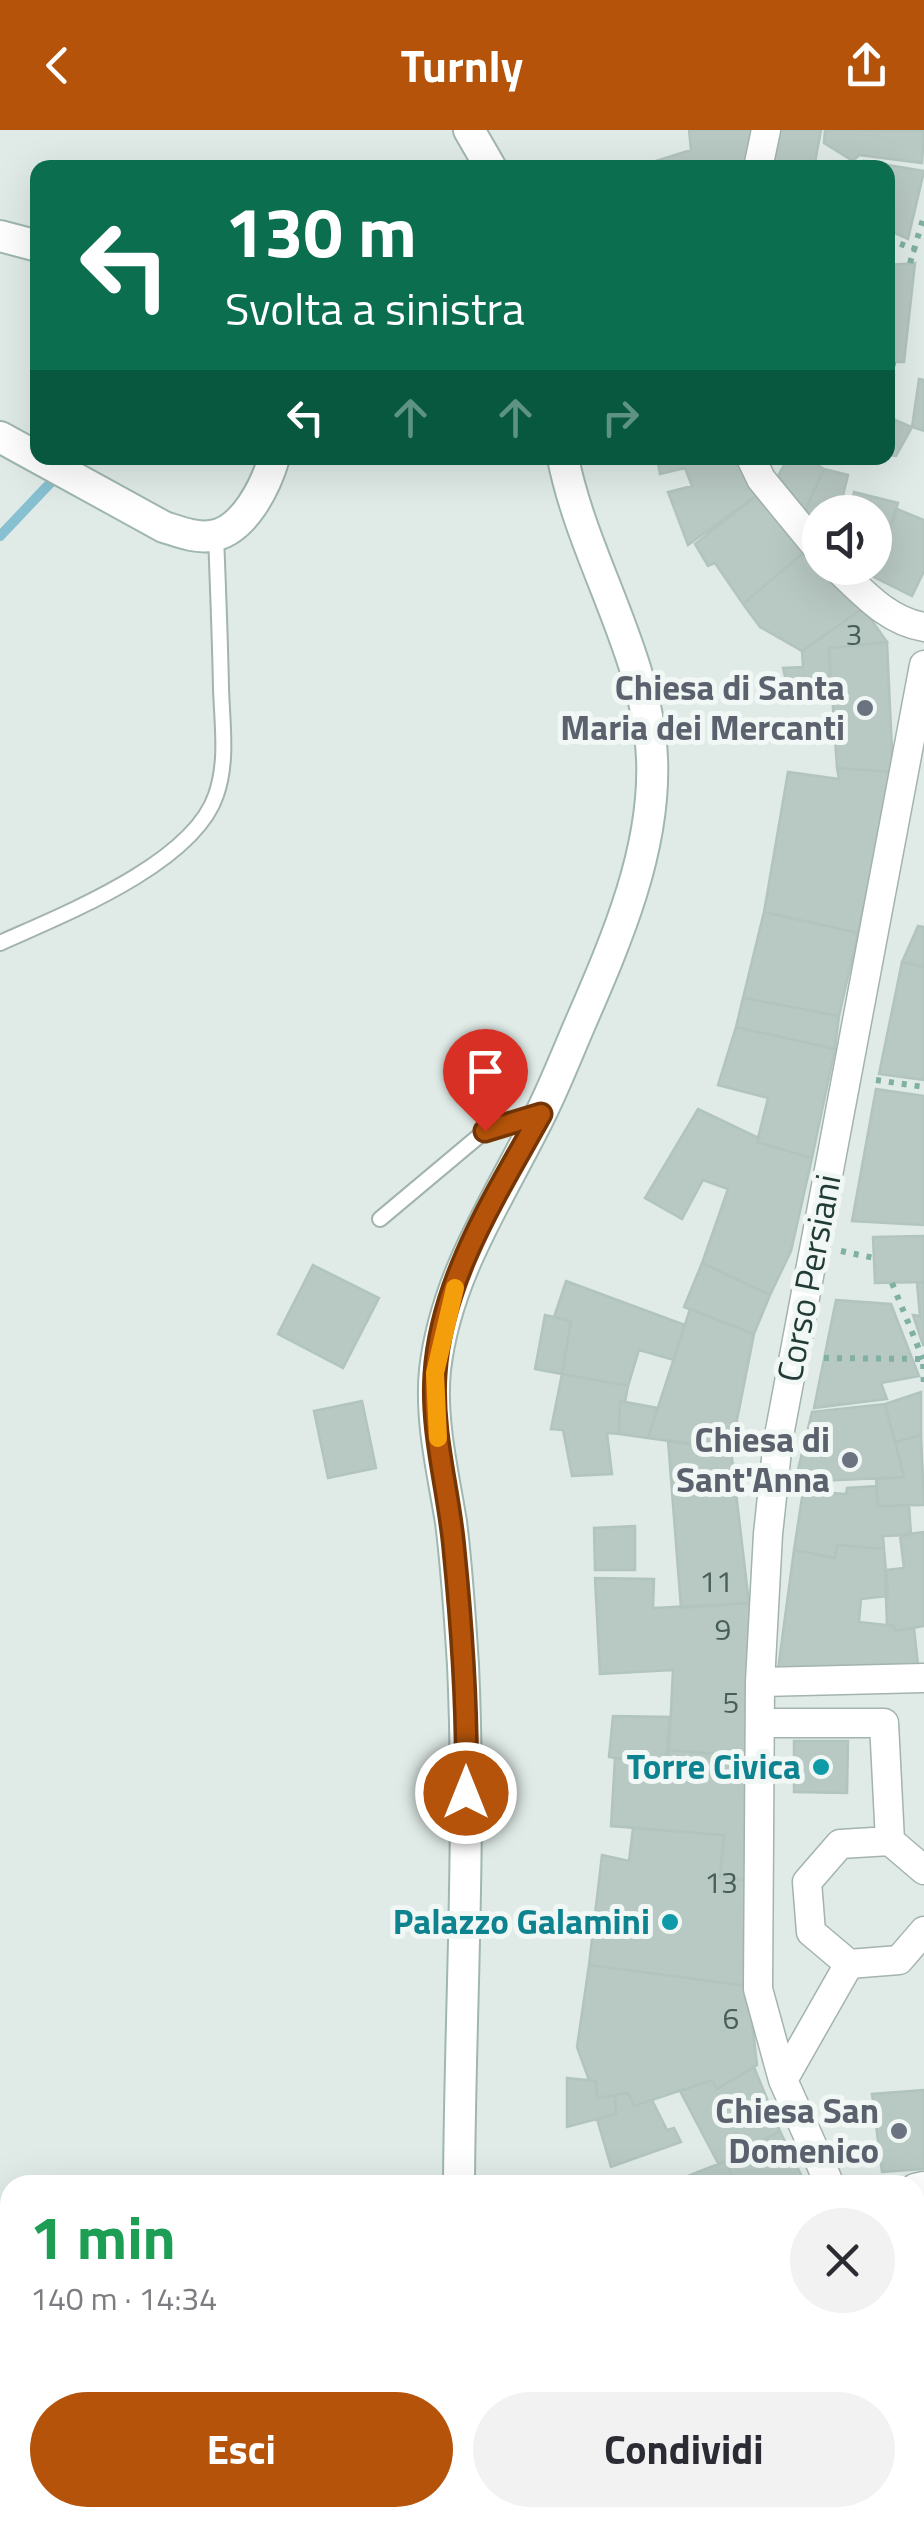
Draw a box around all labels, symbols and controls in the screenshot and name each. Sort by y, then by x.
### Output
text: Turnly [401,31,523,99]
icon: back [30,38,85,93]
icon: share [839,38,894,93]
text: 130 m [225,178,417,284]
icon: left [60,200,190,330]
text: Svolta a sinistra [225,274,525,342]
icon: left [278,390,333,445]
icon: ahead [383,390,438,445]
icon: ahead [488,390,543,445]
icon: right [593,390,648,445]
map controls [802,495,892,585]
button: sound [802,495,892,585]
house number: 3 [846,611,862,657]
place label: Chiesa di Santa Maria dei Mercanti [560,660,845,754]
marker: Chiesa di Santa Maria dei Mercanti [854,697,876,719]
pin [443,1029,528,1132]
icon: arrive [458,1044,513,1099]
street label: Corso Persiani [761,1170,855,1386]
place label: Chiesa di Sant'Anna [676,1412,830,1506]
marker: Chiesa di Sant'Anna [839,1449,861,1471]
house number: 11 [699,1558,733,1604]
house number: 9 [715,1606,731,1652]
house number: 5 [723,1679,739,1725]
place label: Torre Civica [627,1739,801,1793]
position arrow [414,1741,518,1845]
marker: Torre Civica [810,1756,832,1778]
house number: 13 [704,1859,738,1905]
place label: Palazzo Galamini [393,1894,650,1948]
marker: Palazzo Galamini [659,1911,681,1933]
house number: 6 [723,1995,739,2041]
place label: Chiesa San Domenico [715,2083,879,2177]
marker: Chiesa San Domenico [888,2120,910,2142]
text: 1 min [30,2191,176,2282]
button: close [790,2208,895,2313]
text: 140 m · 14:34 [30,2274,217,2322]
button: Esci [30,2392,453,2507]
button: Condividi [473,2392,895,2507]

